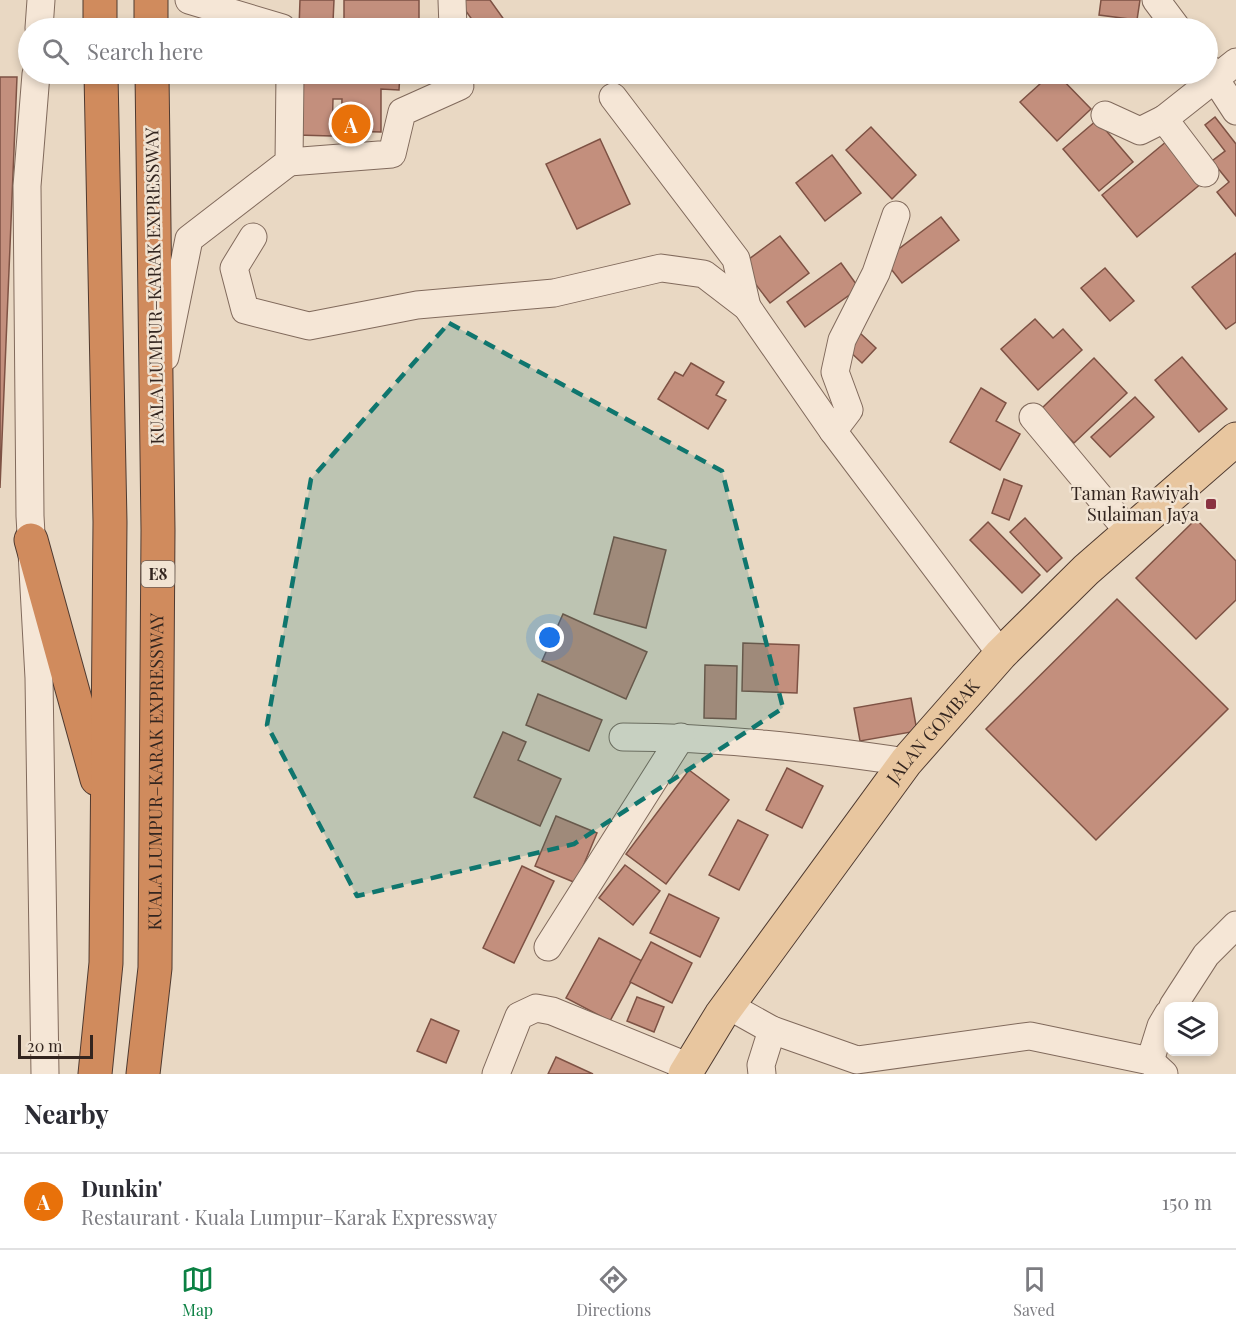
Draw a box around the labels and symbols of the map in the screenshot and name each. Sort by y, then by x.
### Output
pin: A [332,102,370,146]
street label: KUALA LUMPUR–KARAK EXPRESSWAY [139,127,169,445]
place label: Taman Rawiyah Sulaiman Jaya [1071,481,1199,526]
marker: Taman Rawiyah Sulaiman Jaya [1204,497,1218,511]
road number: E8 [142,561,174,587]
street label: KUALA LUMPUR–KARAK EXPRESSWAY [142,613,168,930]
your location [535,623,564,652]
street label: JALAN GOMBAK [880,674,984,789]
scale bar [18,1032,93,1060]

